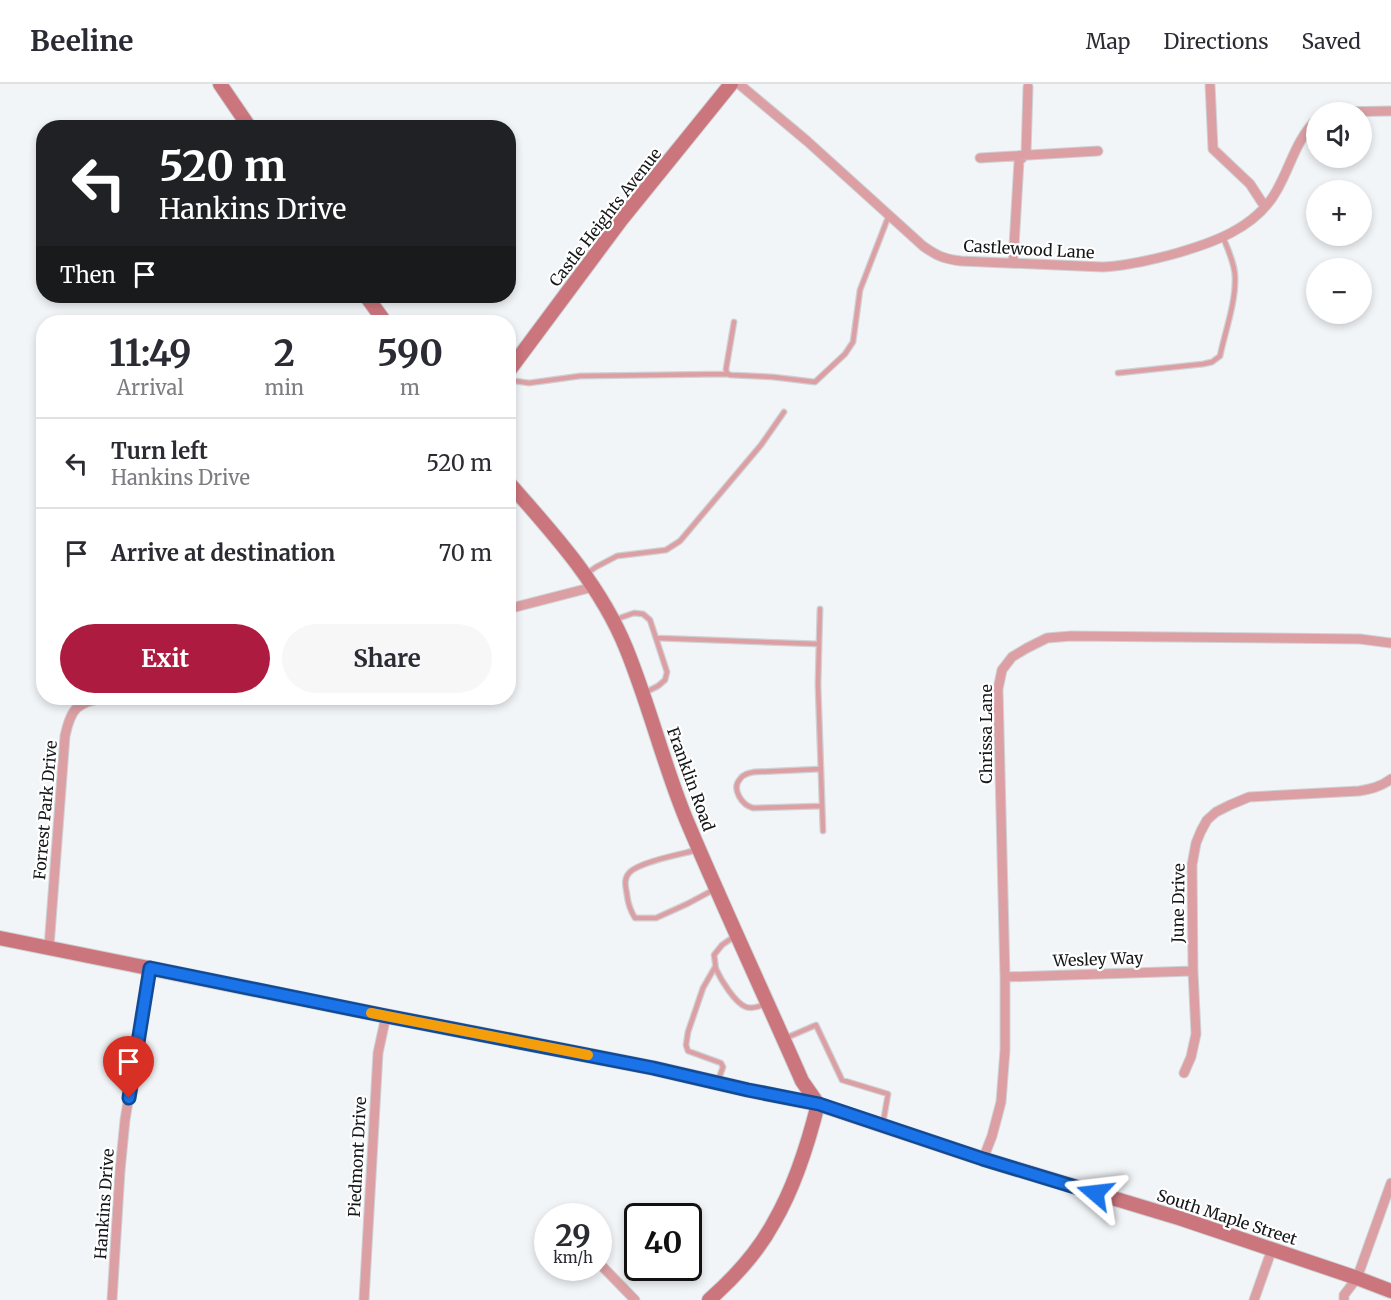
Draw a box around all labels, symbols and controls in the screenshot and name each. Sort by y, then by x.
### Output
text: Beeline [30,23,133,59]
text: Map [1086,28,1130,55]
text: Directions [1163,28,1268,55]
text: Saved [1301,28,1361,55]
map controls [1306,102,1372,324]
button: sound [1306,102,1372,168]
text: 520 m [159,140,286,192]
icon: left [60,144,138,222]
street label: Castle Heights Avenue [545,144,665,290]
button: + [1306,180,1372,246]
text: Hankins Drive [159,192,346,226]
street label: Castlewood Lane [963,236,1095,262]
icon: arrive [128,258,161,291]
button: − [1306,258,1372,324]
text: Then [60,261,116,289]
text: 11:49 [109,331,192,376]
text: 2 [274,331,295,376]
text: 590 [377,331,443,376]
text: Arrival [117,375,184,400]
text: min [265,375,304,400]
text: m [400,375,420,400]
text: Turn left [111,437,208,465]
icon: left [60,447,93,480]
text: 520 m [426,449,492,477]
text: Hankins Drive [111,465,250,490]
icon: arrive [60,537,93,570]
text: Arrive at destination [111,539,335,567]
text: 70 m [439,539,492,567]
button: Exit [60,624,270,693]
button: Share [282,624,492,693]
street label: Chrissa Lane [976,684,996,784]
street label: Franklin Road [663,724,719,834]
street label: Forrest Park Drive [29,740,61,880]
street label: June Drive [1167,863,1189,944]
street label: Wesley Way [1051,947,1144,971]
pin [103,1036,154,1098]
icon: arrive [112,1045,145,1078]
street label: Piedmont Drive [344,1096,370,1218]
street label: Hankins Drive [90,1148,118,1260]
position arrow [1063,1161,1127,1225]
street label: South Maple Street [1154,1185,1300,1249]
speed limit sign: 40 [624,1203,702,1281]
text: 29 [555,1216,591,1254]
text: km/h [553,1248,593,1267]

